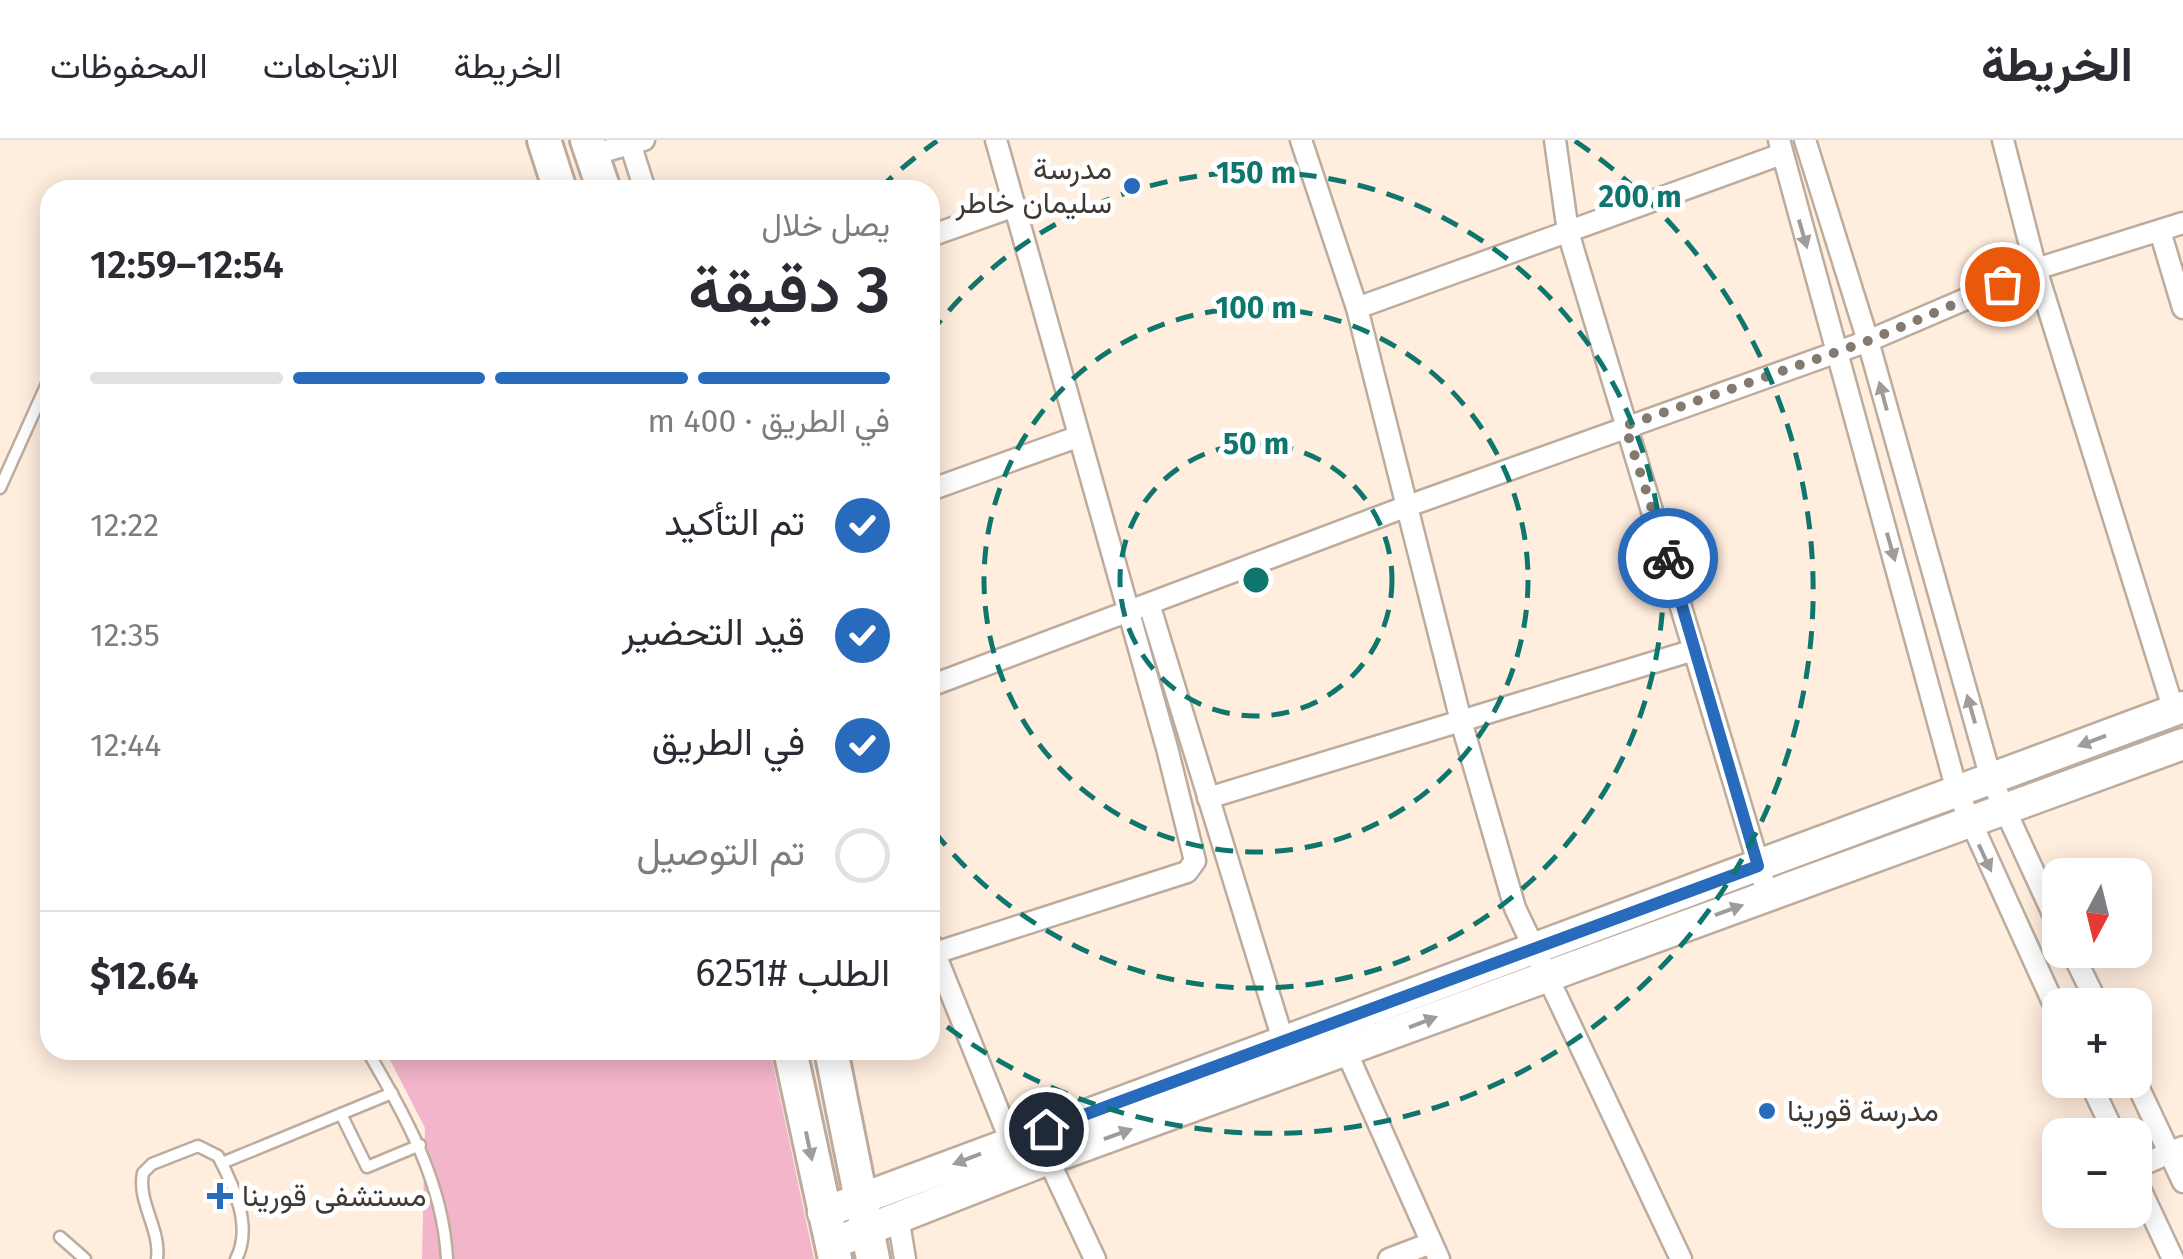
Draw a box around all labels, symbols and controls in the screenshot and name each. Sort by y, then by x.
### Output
text: الخريطة [1981,36,2133,94]
text: المحفوظات [50,45,208,87]
text: الاتجاهات [263,45,399,87]
text: الخريطة [454,45,562,87]
place label: مدرسة سليمان خاطر [955,151,1112,221]
text: 150 m [1216,155,1296,191]
marker: مدرسة سليمان خاطر [1121,175,1143,197]
text: 200 m [1598,179,1682,215]
text: يصل خلال [761,206,890,244]
one-way arrow [1795,219,1811,250]
text: 12:54–12:59 [90,242,284,288]
pin [1960,242,2045,327]
text: 3 دقيقة [688,251,890,329]
icon: bag [1975,257,2030,312]
text: 100 m [1215,290,1297,326]
one-way arrow [1874,381,1890,412]
text: في الطريق · 400 m [648,402,890,440]
text: 50 m [1223,426,1289,462]
icon: check [835,498,890,553]
text: تم التأكيد [664,499,805,545]
text: 12:22 [90,506,159,544]
courier [1618,508,1718,608]
icon: bike [1641,531,1696,586]
one-way arrow [1884,532,1899,563]
centre of rings [1238,562,1274,598]
icon: check [835,608,890,663]
text: قيد التحضير [622,609,805,655]
text: 12:35 [90,616,160,654]
one-way arrow [1963,693,1978,724]
icon: check [835,718,890,773]
text: في الطريق [652,719,805,765]
text: 12:44 [90,726,161,764]
one-way arrow [2076,734,2106,750]
text: تم التوصيل [637,829,805,875]
one-way arrow [1976,844,1993,873]
north arrow [2042,858,2152,968]
map controls [2042,858,2152,1228]
one-way arrow [1714,902,1744,917]
text: الطلب #6251 [695,950,890,996]
text: $12.64 [90,953,198,999]
button: + [2042,988,2152,1098]
one-way arrow [1409,1014,1439,1029]
pin [1004,1087,1089,1172]
place label: مدرسة قورينا [1787,1093,1939,1129]
marker: مدرسة قورينا [1756,1100,1778,1122]
icon: home [1019,1102,1074,1157]
button: − [2042,1118,2152,1228]
one-way arrow [1104,1126,1134,1141]
one-way arrow [802,1130,818,1161]
one-way arrow [951,1151,981,1167]
place label: مستشفى قورينا [242,1178,426,1214]
marker: مستشفى قورينا [207,1183,233,1209]

